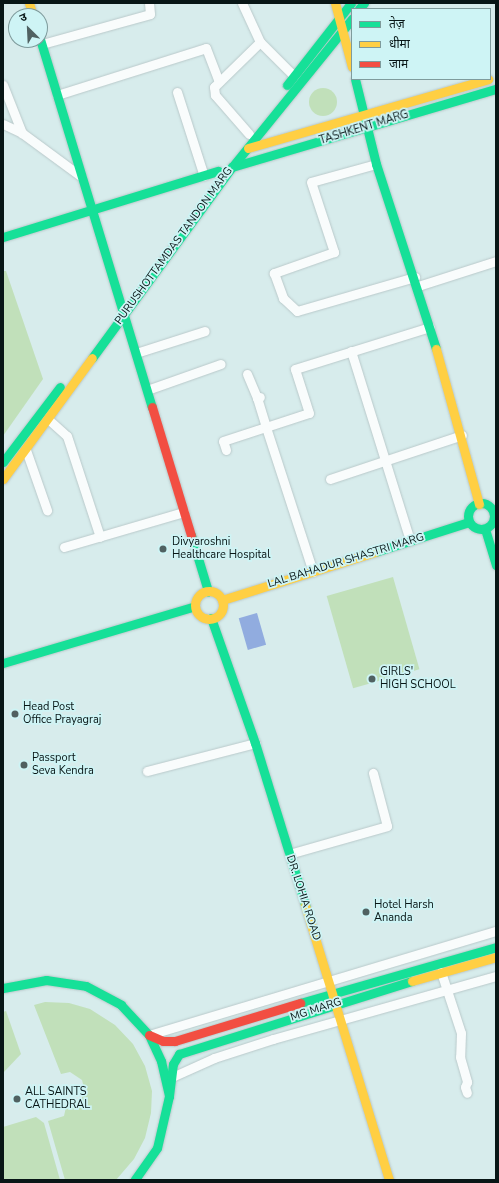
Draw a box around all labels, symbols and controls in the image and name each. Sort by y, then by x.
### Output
north arrow [8,8,48,48]
legend [351,8,491,80]
text: उ [17,9,29,26]
text: तेज़ [389,16,405,32]
text: धीमा [389,36,410,52]
text: जाम [389,56,408,72]
street label: TASHKENT MARG [318,108,410,148]
street label: PURUSHOTTAMDAS TANDON MARG [112,165,236,327]
street label: LAL BAHADUR SHASTRI MARG [266,531,426,591]
place label: Divyaroshni Healthcare Hospital [172,536,270,562]
marker: Divyaroshni Healthcare Hospital [157,543,169,555]
place label: GIRLS' HIGH SCHOOL [380,666,456,692]
marker: GIRLS' HIGH SCHOOL [367,674,377,684]
place label: Head Post Office Prayagraj [23,701,101,727]
marker: Head Post Office Prayagraj [10,709,20,719]
place label: Passport Seva Kendra [32,752,94,778]
marker: Passport Seva Kendra [19,760,29,770]
street label: DR. LOHIA ROAD [283,854,323,942]
place label: Hotel Harsh Ananda [374,899,434,925]
marker: Hotel Harsh Ananda [361,907,371,917]
street label: MG MARG [289,996,343,1024]
place label: ALL SAINTS CATHEDRAL [25,1086,90,1112]
marker: ALL SAINTS CATHEDRAL [12,1094,22,1104]

